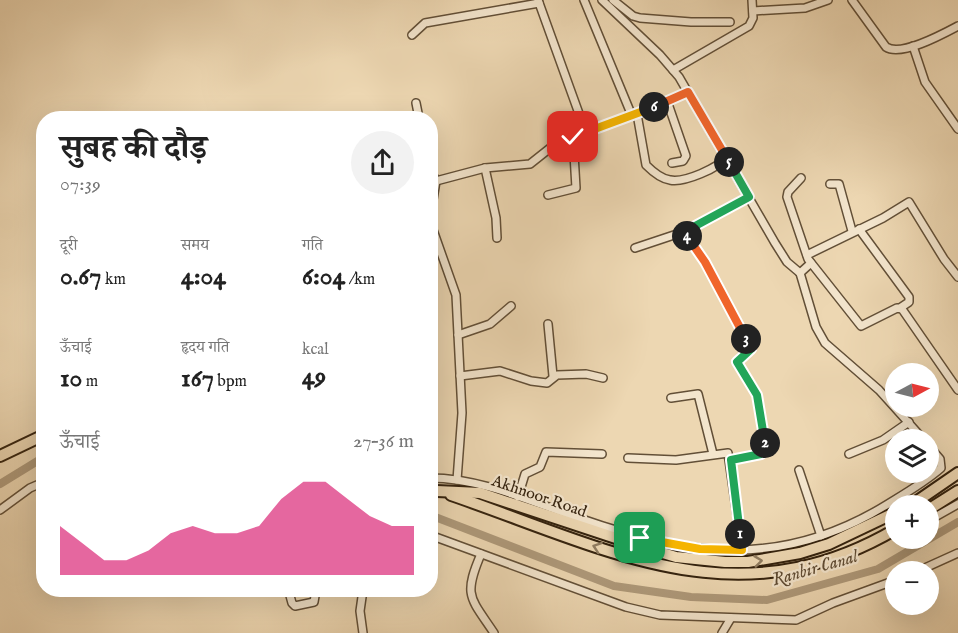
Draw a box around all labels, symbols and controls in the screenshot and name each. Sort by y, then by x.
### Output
pin: 6 [639,92,669,122]
text: 6 [651,97,657,117]
pin [547,111,598,162]
icon: check [556,120,589,153]
text: सुबह की दौड़ [60,128,207,170]
button: share [351,131,414,194]
pin: 5 [714,147,744,177]
text: 5 [726,152,732,172]
text: 07:39 [60,172,101,197]
pin: 4 [672,221,702,251]
text: 4 [683,226,691,246]
text: दूरी [60,236,77,256]
text: समय [181,236,209,256]
text: गति [302,236,323,256]
text: 0.67 [60,260,101,293]
text: 4:04 [181,260,226,293]
text: 6:04 [302,260,345,293]
text: km [101,270,126,290]
text: /km [345,270,375,290]
pin: 3 [731,324,761,354]
text: 3 [743,329,749,349]
text: ऊँचाई [60,338,92,358]
text: हृदय गति [181,338,229,358]
text: kcal [302,340,329,360]
text: 49 [302,360,326,393]
text: 10 [60,362,82,395]
text: 167 [181,362,214,395]
north arrow [885,363,939,417]
map controls [885,363,939,615]
text: m [82,372,98,392]
text: bpm [214,372,247,392]
pin: 2 [750,428,780,458]
text: 27–36 m [353,429,414,454]
button: layers [885,429,939,483]
text: ऊँचाई [60,430,99,455]
text: 2 [761,433,769,453]
street label: Akhnoor Road [488,471,590,523]
button: + [885,495,939,549]
pin [614,512,665,563]
pin: 1 [725,519,755,549]
icon: arrive [623,521,656,554]
text: 1 [737,524,743,544]
one-way arrow [592,542,603,555]
water label: Ranbir Canal [770,545,862,592]
one-way arrow [754,555,763,568]
button: − [885,561,939,615]

